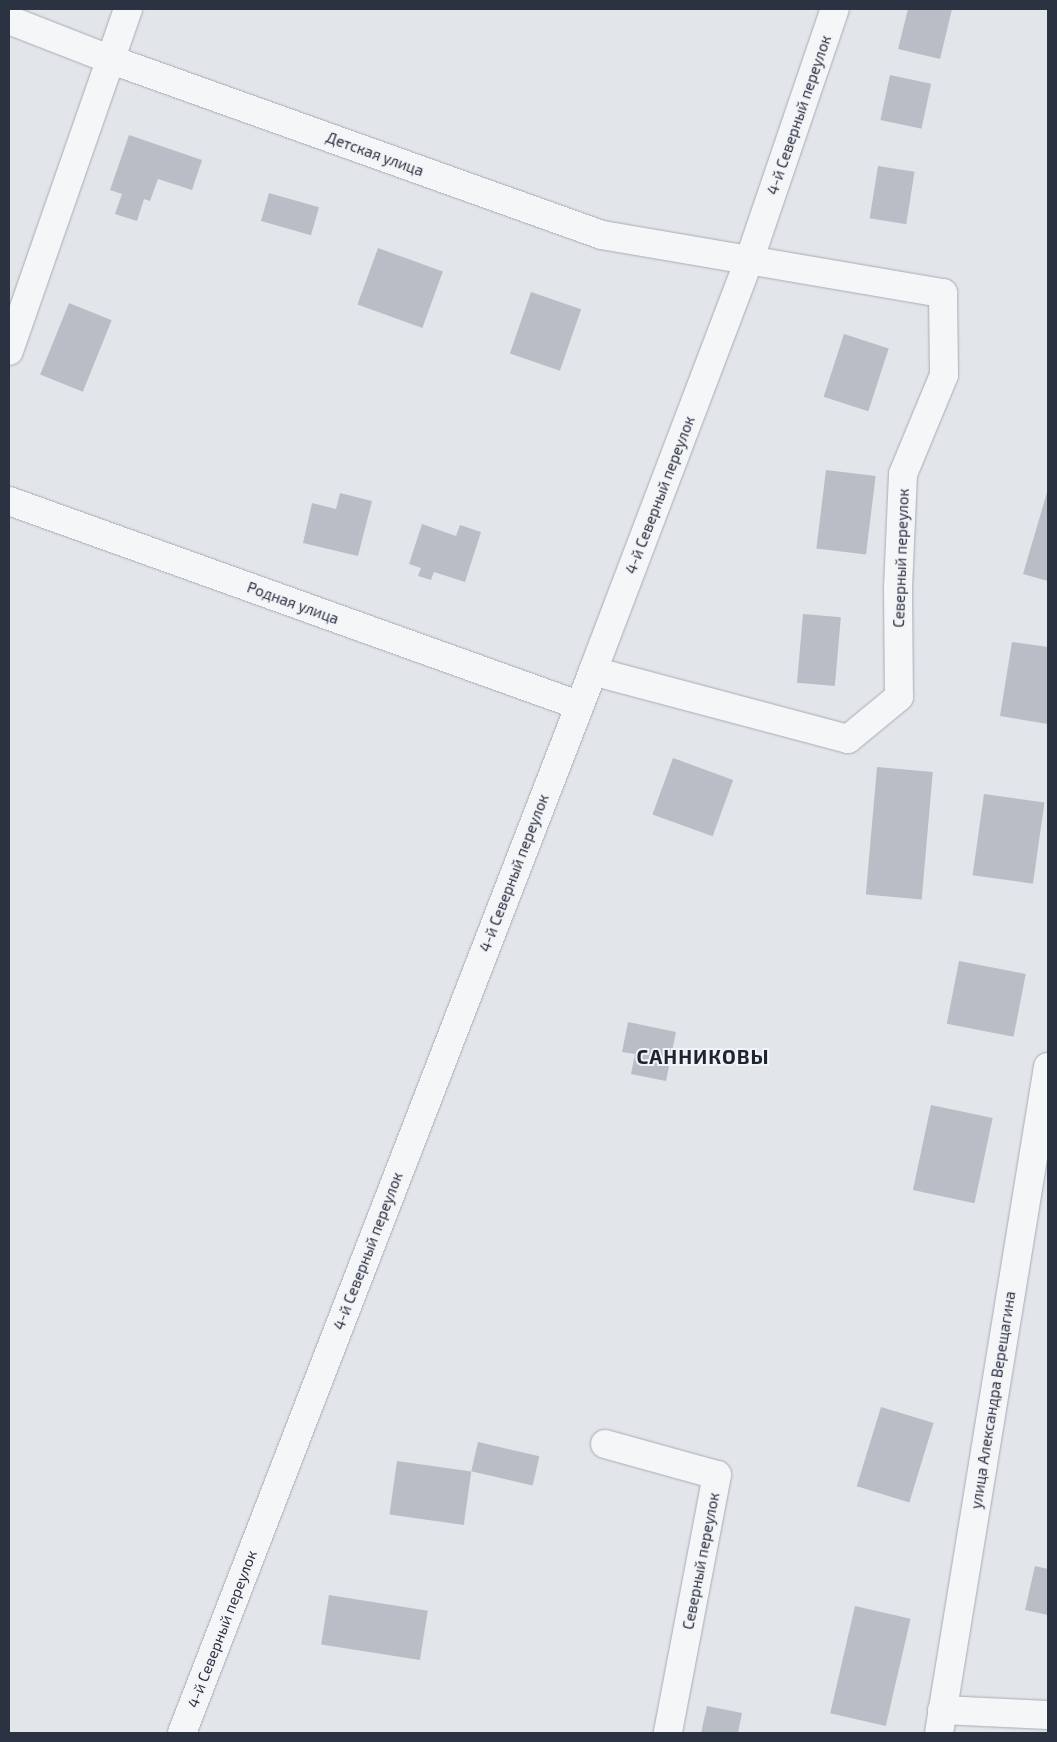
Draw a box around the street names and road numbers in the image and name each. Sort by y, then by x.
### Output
street label: 4-й Северный переулок [763,33,835,197]
street label: Детская улица [324,128,426,180]
street label: 4-й Северный переулок [622,414,698,576]
street label: Северный переулок [890,488,912,628]
street label: Родная улица [245,578,341,628]
street label: 4-й Северный переулок [476,792,552,954]
street label: 4-й Северный переулок [330,1170,406,1332]
street label: улица Александра Верещагина [967,1290,1019,1510]
street label: Северный переулок [679,1491,723,1631]
street label: 4-й Северный переулок [184,1548,260,1710]

